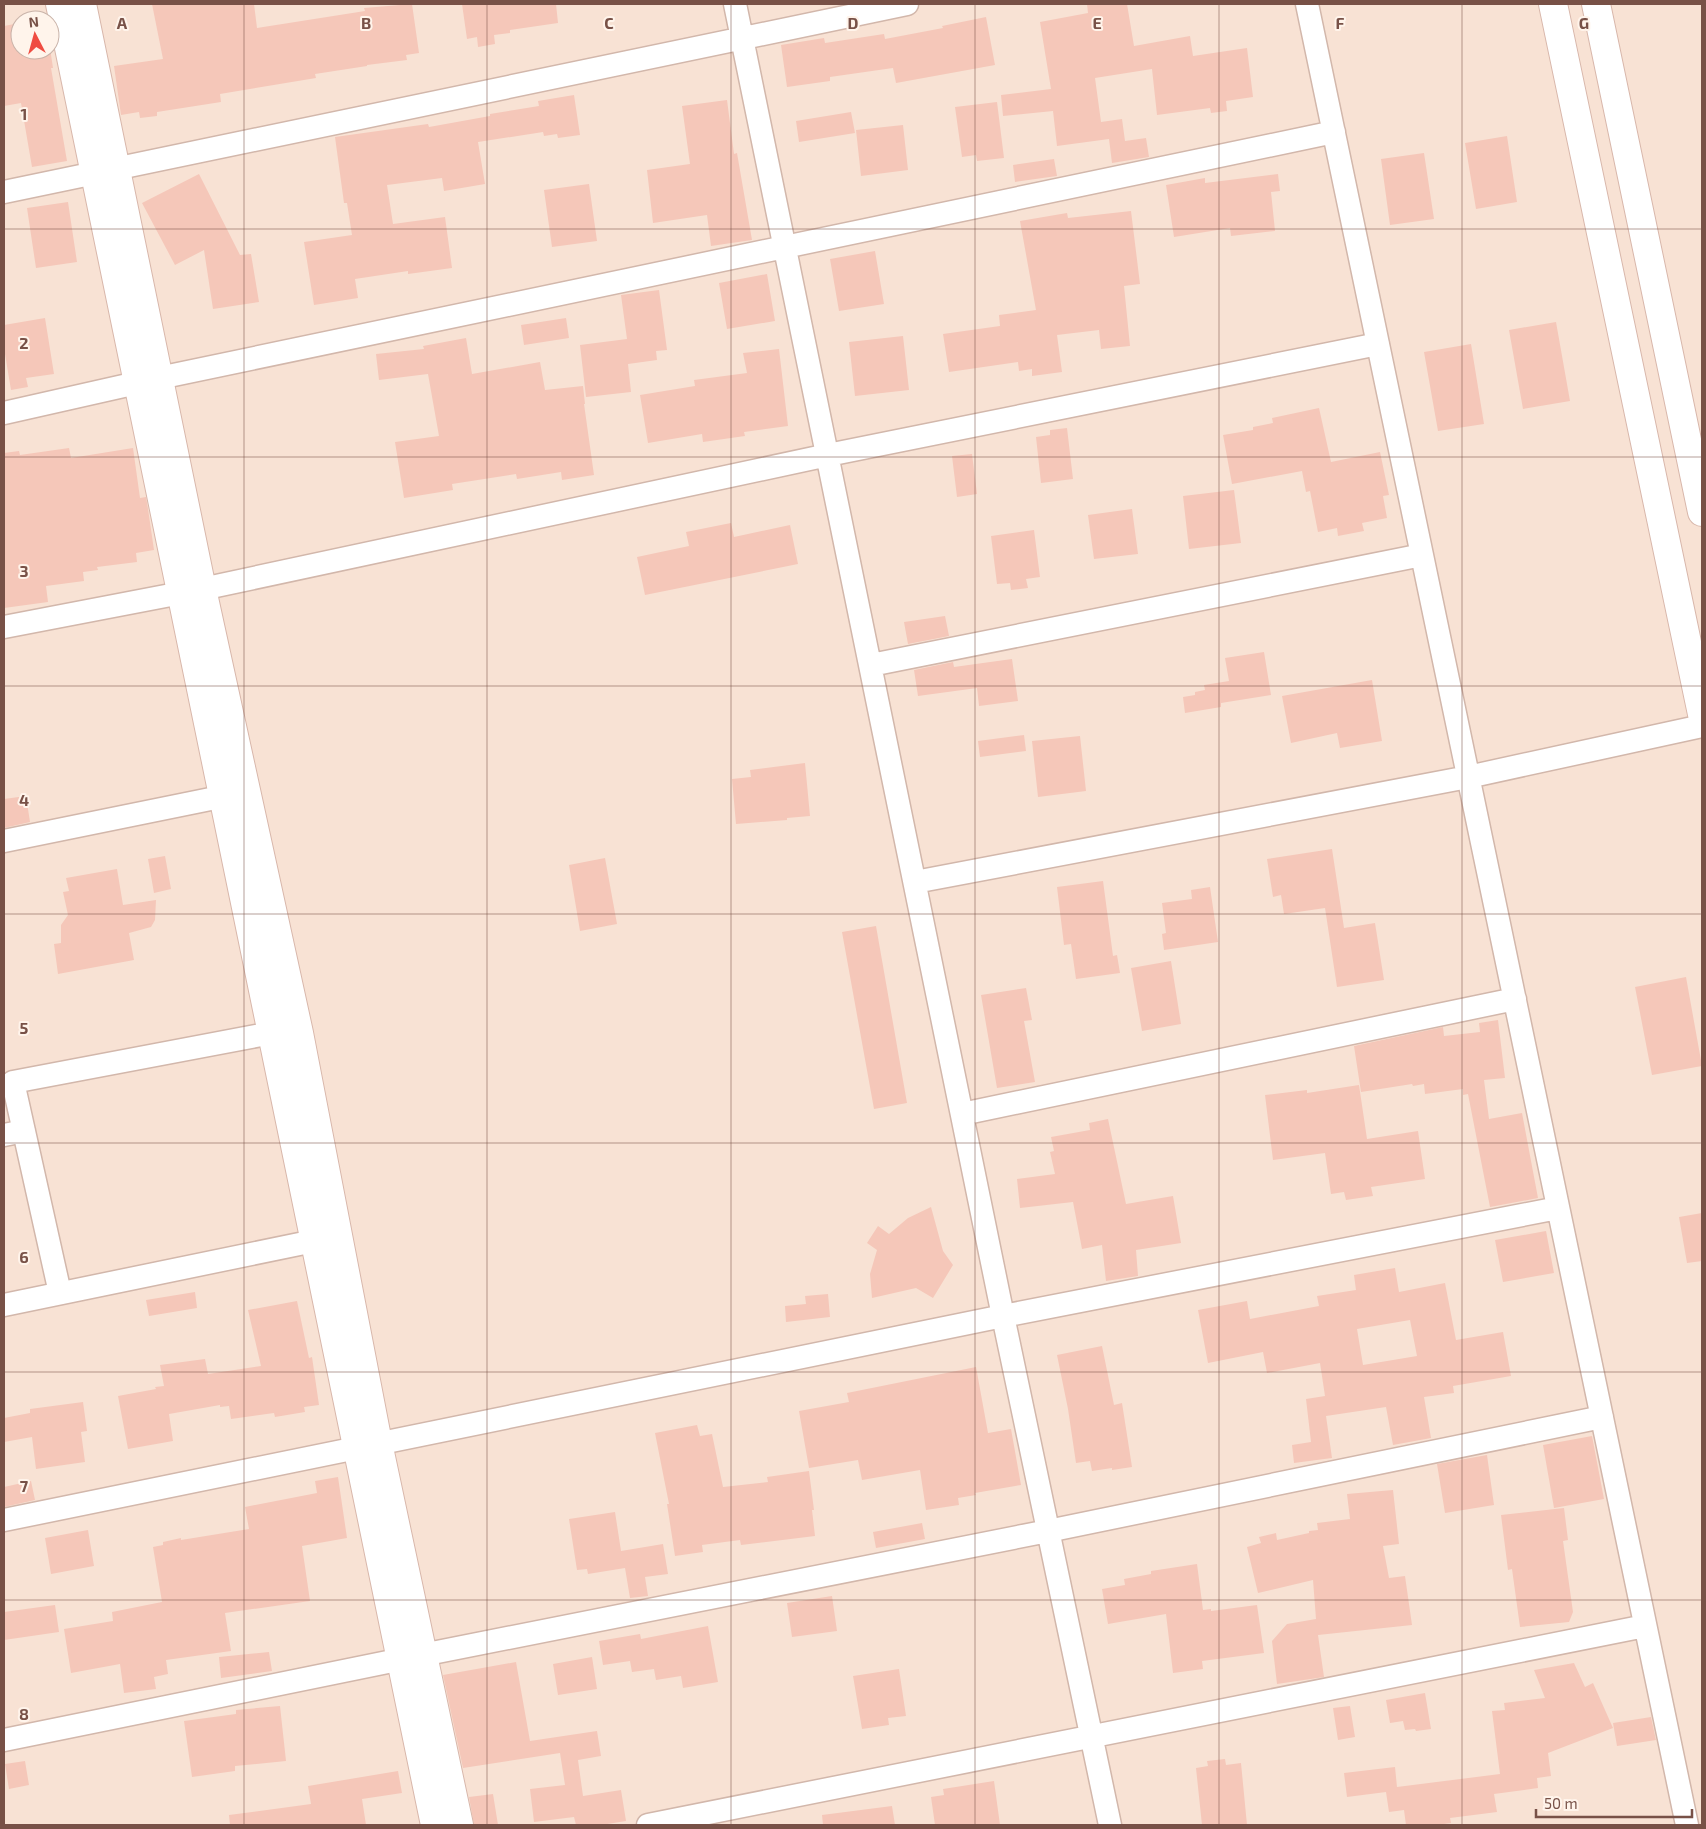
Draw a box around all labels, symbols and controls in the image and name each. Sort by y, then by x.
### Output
north arrow [10,10,60,60]
text: N [28,13,40,31]
text: A [117,13,128,32]
text: B [361,13,371,32]
text: C [604,13,614,32]
text: D [848,13,859,32]
text: E [1092,13,1102,32]
text: F [1336,13,1345,32]
text: G [1579,13,1589,32]
text: 1 [21,104,27,123]
text: 2 [19,333,29,352]
text: 3 [19,561,29,580]
text: 4 [19,790,29,809]
text: 5 [20,1018,29,1037]
text: 6 [19,1247,29,1266]
text: 7 [20,1476,29,1495]
text: 8 [19,1704,29,1723]
scale bar [1536,1786,1692,1818]
text: 50 m [1544,1794,1578,1812]

